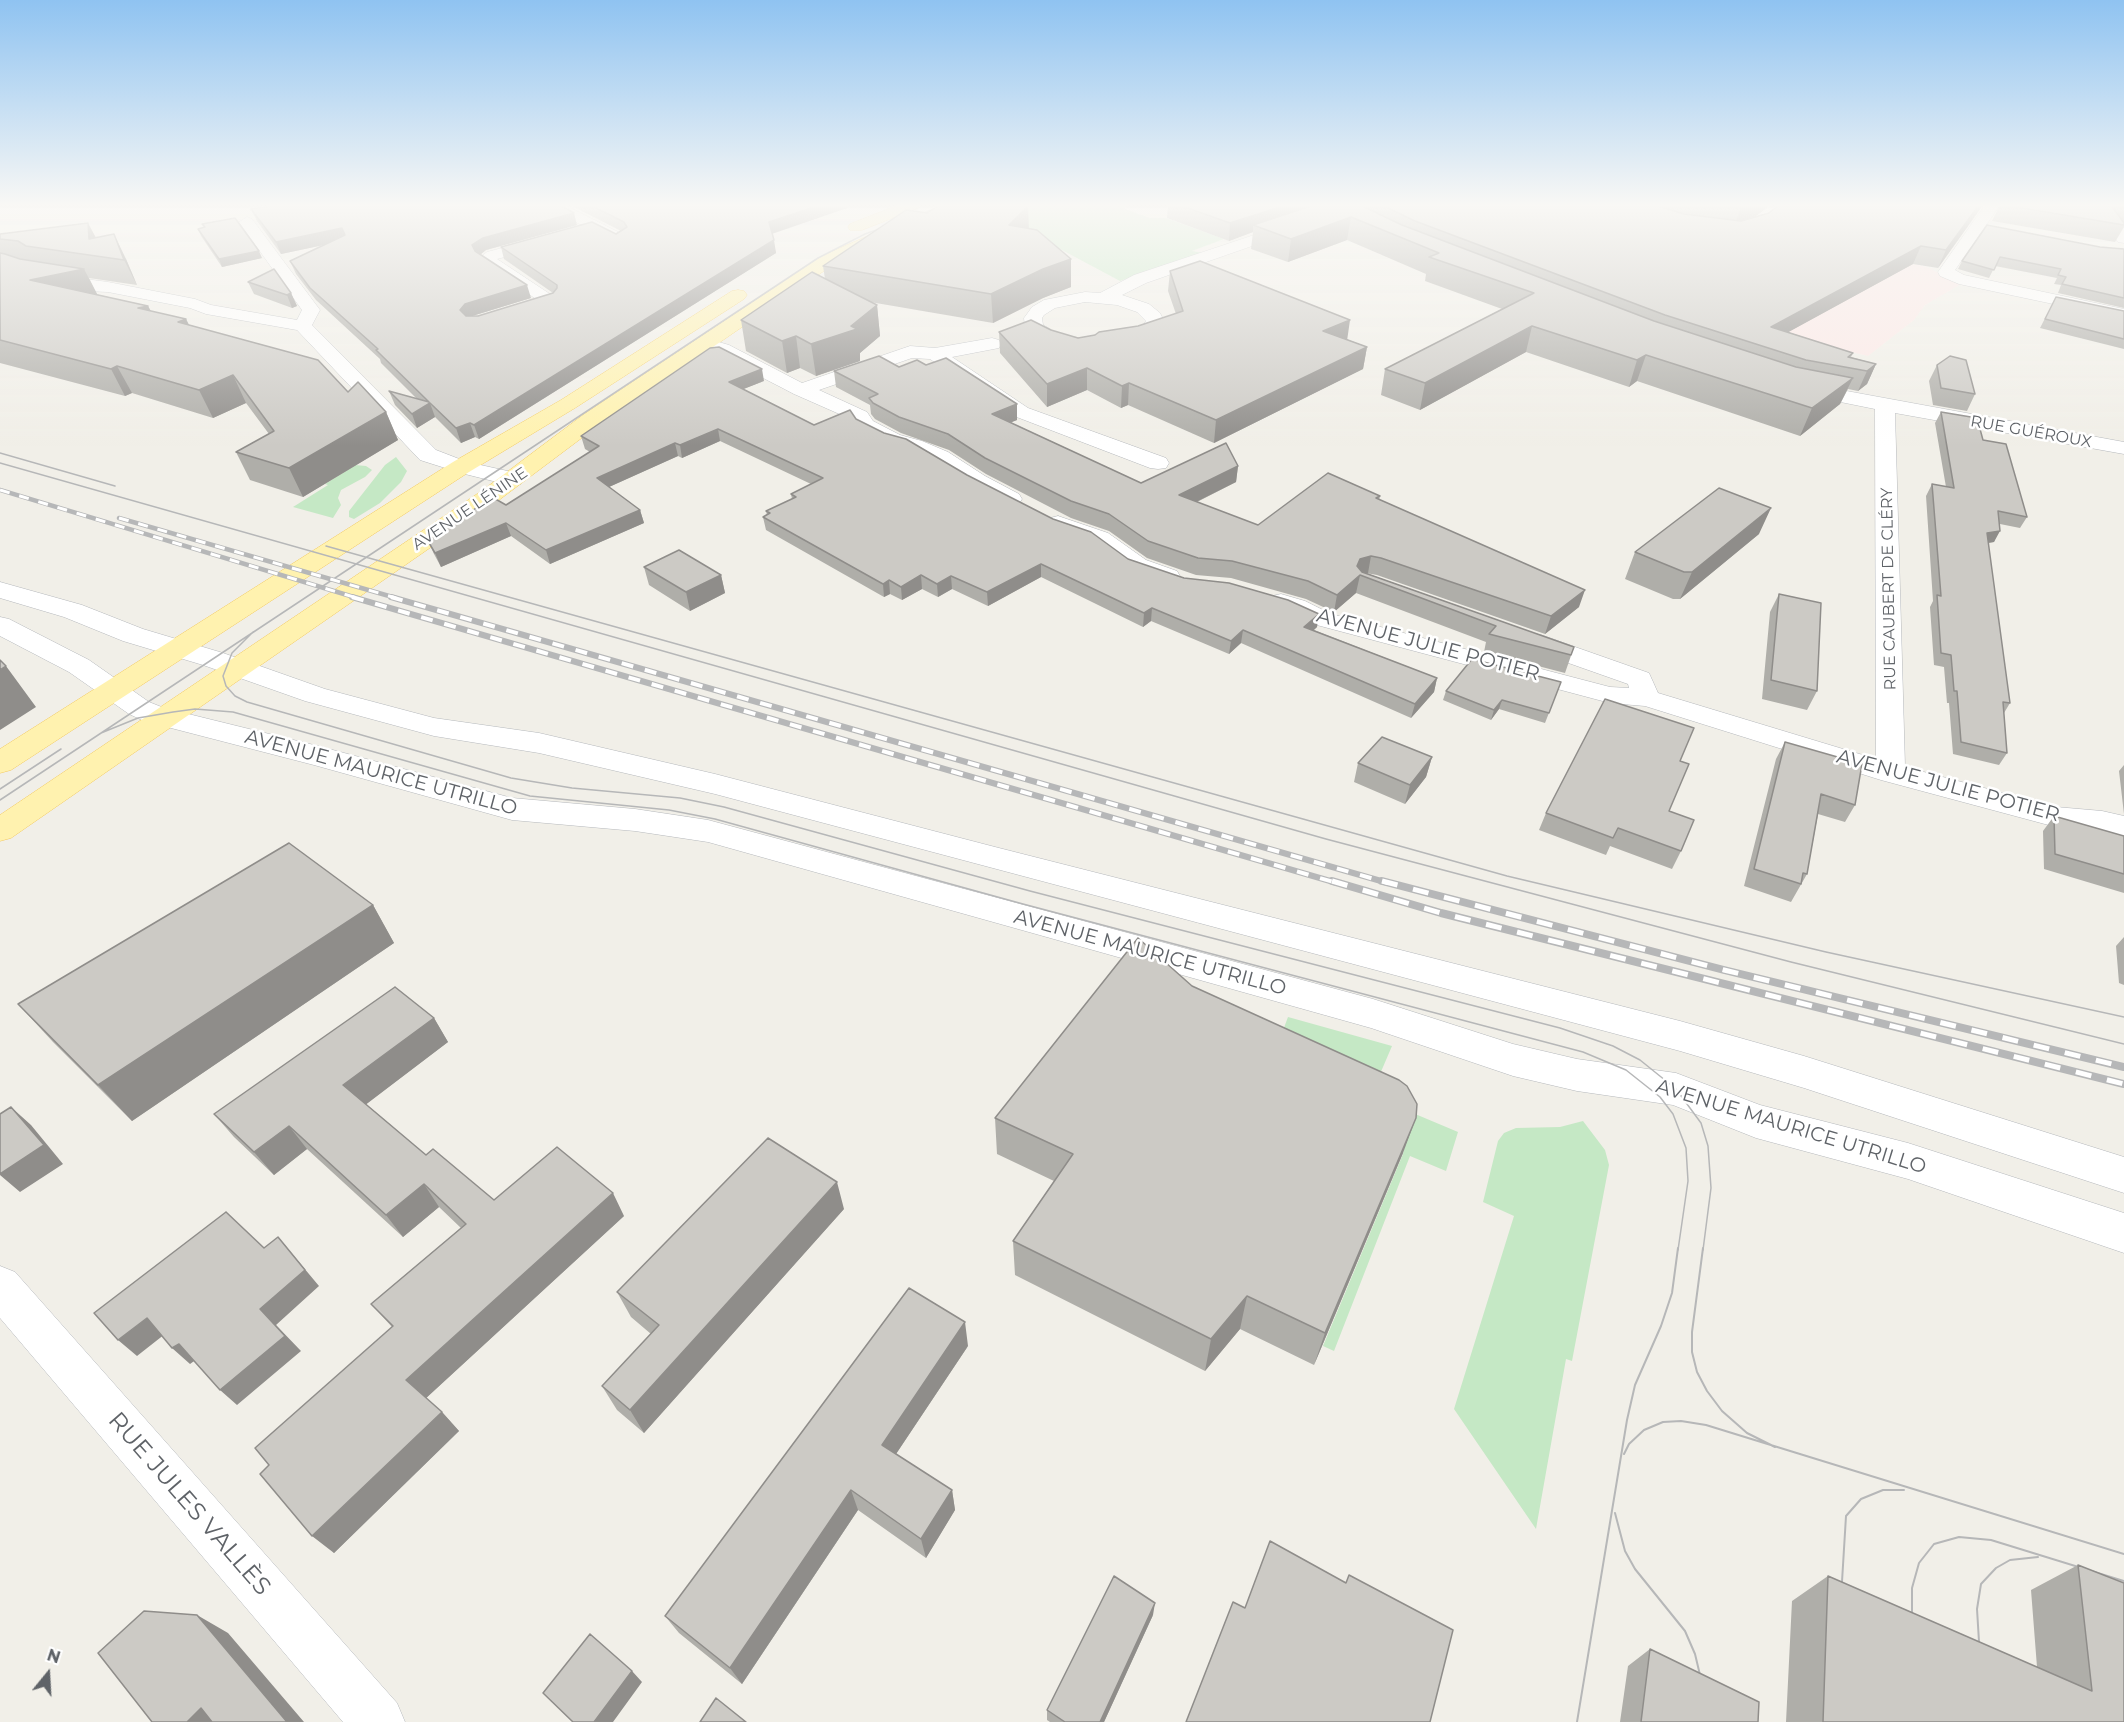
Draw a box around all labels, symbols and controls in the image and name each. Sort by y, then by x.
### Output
street label: RUE GUÉROUX [1969,412,2093,452]
street label: AVENUE LÉNINE [409,463,531,555]
street label: RUE CAUBERT DE CLÉRY [1878,487,1900,691]
street label: AVENUE JULIE POTIER [1314,604,1542,686]
street label: AVENUE MAURICE UTRILLO [242,725,520,821]
street label: AVENUE JULIE POTIER [1834,745,2062,827]
street label: AVENUE MAURICE UTRILLO [1011,905,1289,1001]
street label: AVENUE MAURICE UTRILLO [1653,1074,1929,1180]
street label: RUE JULES VALLÈS [102,1407,276,1601]
north arrow [18,1644,78,1704]
text: N [45,1645,63,1667]

